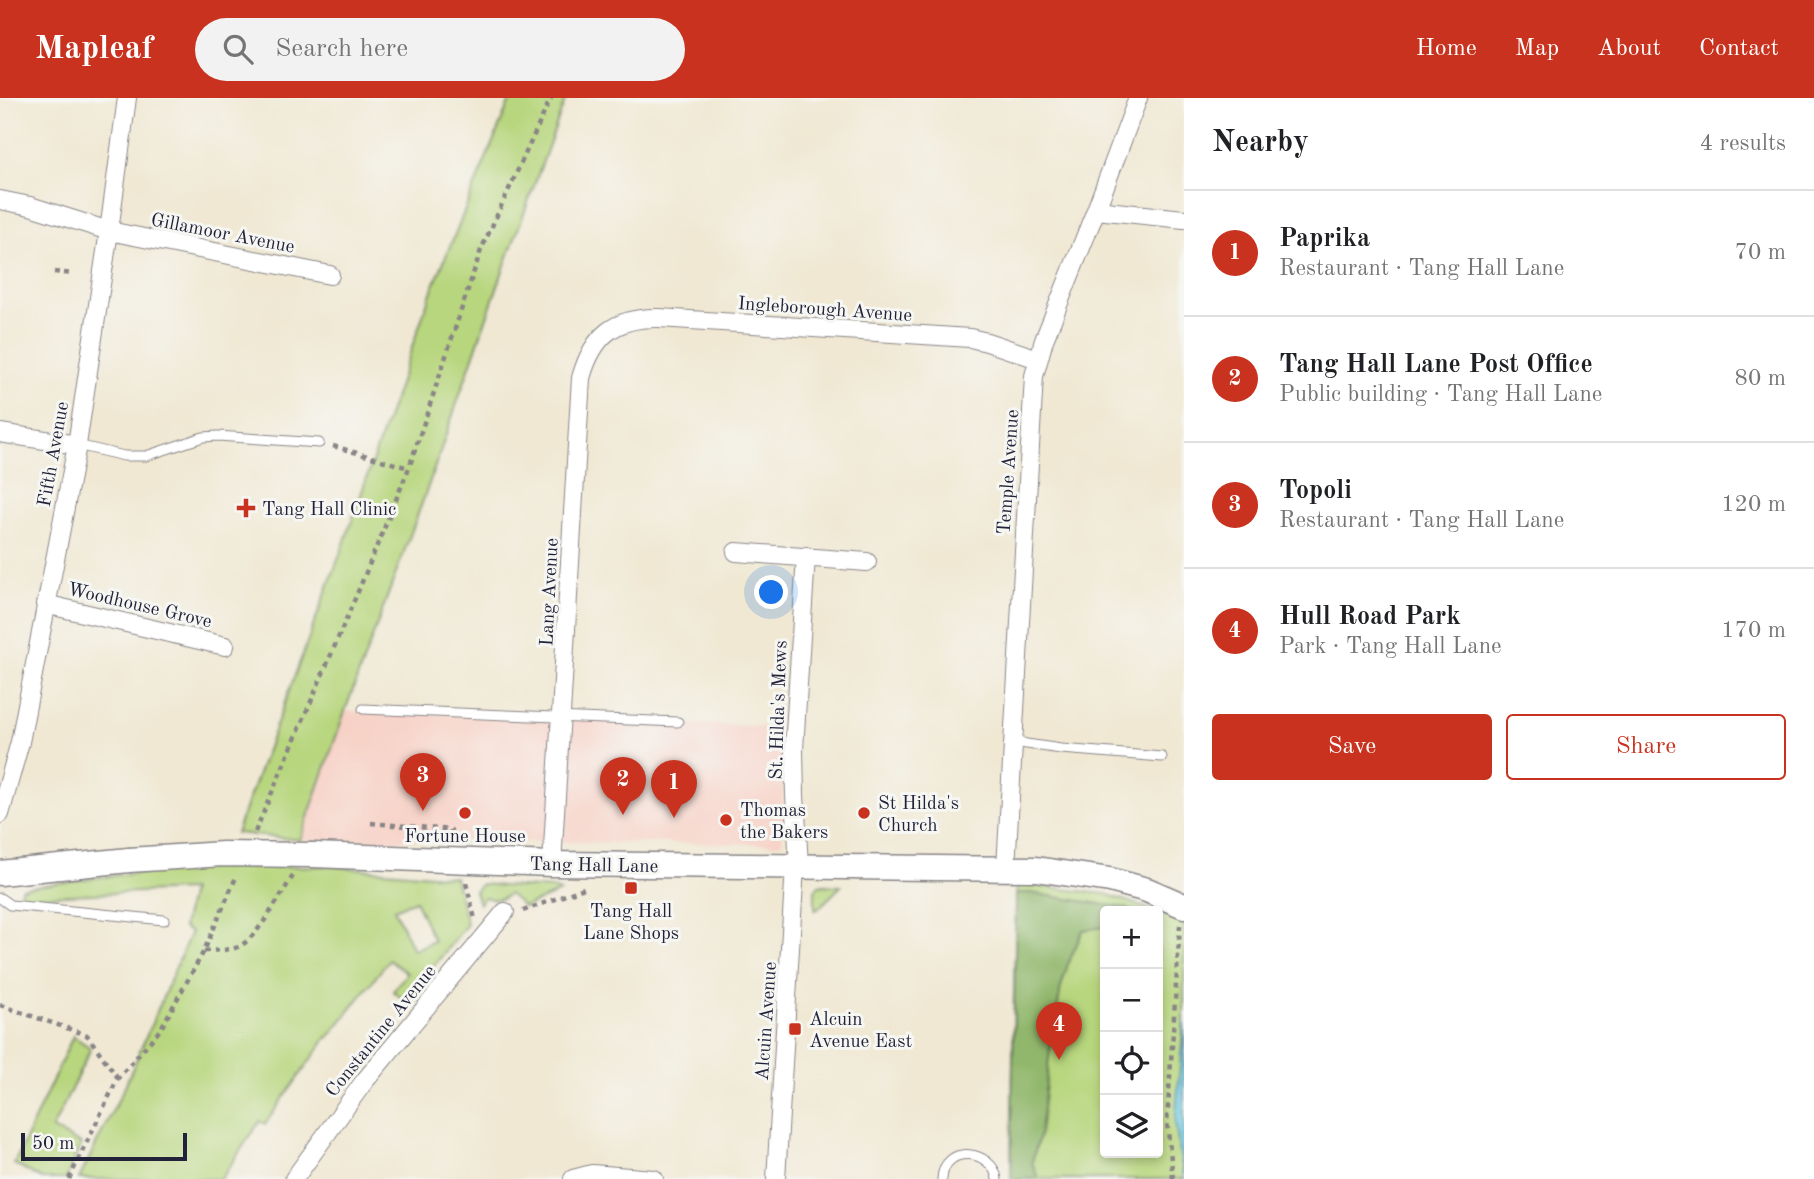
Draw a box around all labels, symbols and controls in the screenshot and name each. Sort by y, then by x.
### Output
search box [195,18,685,81]
icon: search [219,30,257,68]
text: Mapleaf [35,33,153,66]
text: Search here [275,36,408,62]
text: Home [1416,37,1477,61]
text: Map [1515,37,1559,61]
text: About [1597,37,1661,61]
text: Contact [1699,37,1779,61]
text: Nearby [1212,128,1309,158]
text: 4 results [1700,132,1786,155]
street label: Gillamoor Avenue [149,211,296,258]
text: Paprika [1279,226,1370,252]
text: 1 [1228,241,1242,264]
text: 70 m [1735,241,1786,264]
text: Restaurant · Tang Hall Lane [1279,257,1564,280]
street label: Ingleborough Avenue [737,295,913,326]
text: Tang Hall Lane Post Office [1279,352,1593,378]
text: 2 [1228,367,1242,390]
text: 80 m [1735,367,1786,390]
text: Public building · Tang Hall Lane [1279,383,1602,406]
street label: Fifth Avenue [36,400,73,509]
street label: Temple Avenue [996,409,1023,535]
text: Topoli [1279,478,1352,504]
text: 3 [1228,493,1242,516]
text: 120 m [1721,493,1786,516]
marker: Tang Hall Clinic [236,498,256,518]
place label: Tang Hall Clinic [262,501,396,520]
text: Restaurant · Tang Hall Lane [1279,509,1564,532]
street label: Lang Avenue [538,538,563,647]
your location [754,575,788,609]
street label: Woodhouse Grove [65,581,213,632]
text: Hull Road Park [1279,604,1461,630]
text: 4 [1228,619,1242,642]
text: 170 m [1721,619,1786,642]
text: Park · Tang Hall Lane [1279,635,1502,658]
street label: St. Hilda's Mews [768,640,791,780]
button: Save [1212,714,1492,780]
button: Share [1506,714,1786,780]
pin: 3 [400,753,446,811]
pin: 2 [600,757,646,815]
pin: 1 [651,760,697,818]
place label: St Hilda's Church [878,795,959,836]
place label: Thomas the Bakers [740,802,828,843]
marker: Fortune House [457,805,473,821]
marker: St Hilda's Church [856,805,872,821]
marker: Thomas the Bakers [718,812,734,828]
place label: Fortune House [404,828,526,847]
street label: Tang Hall Lane [529,856,659,877]
marker: Tang Hall Lane Shops [623,880,639,896]
place label: Tang Hall Lane Shops [583,903,679,944]
map controls [1100,906,1163,1158]
button: + [1100,906,1163,969]
street label: Alcuin Avenue [754,961,781,1081]
street label: Constantine Avenue [323,962,441,1101]
button: − [1100,969,1163,1032]
pin: 4 [1036,1002,1082,1060]
place label: Alcuin Avenue East [809,1011,912,1052]
marker: Alcuin Avenue East [787,1021,803,1037]
button: locate [1100,1032,1163,1095]
button: layers [1100,1095,1163,1158]
scale bar [21,1130,187,1162]
text: 50 m [32,1135,74,1154]

